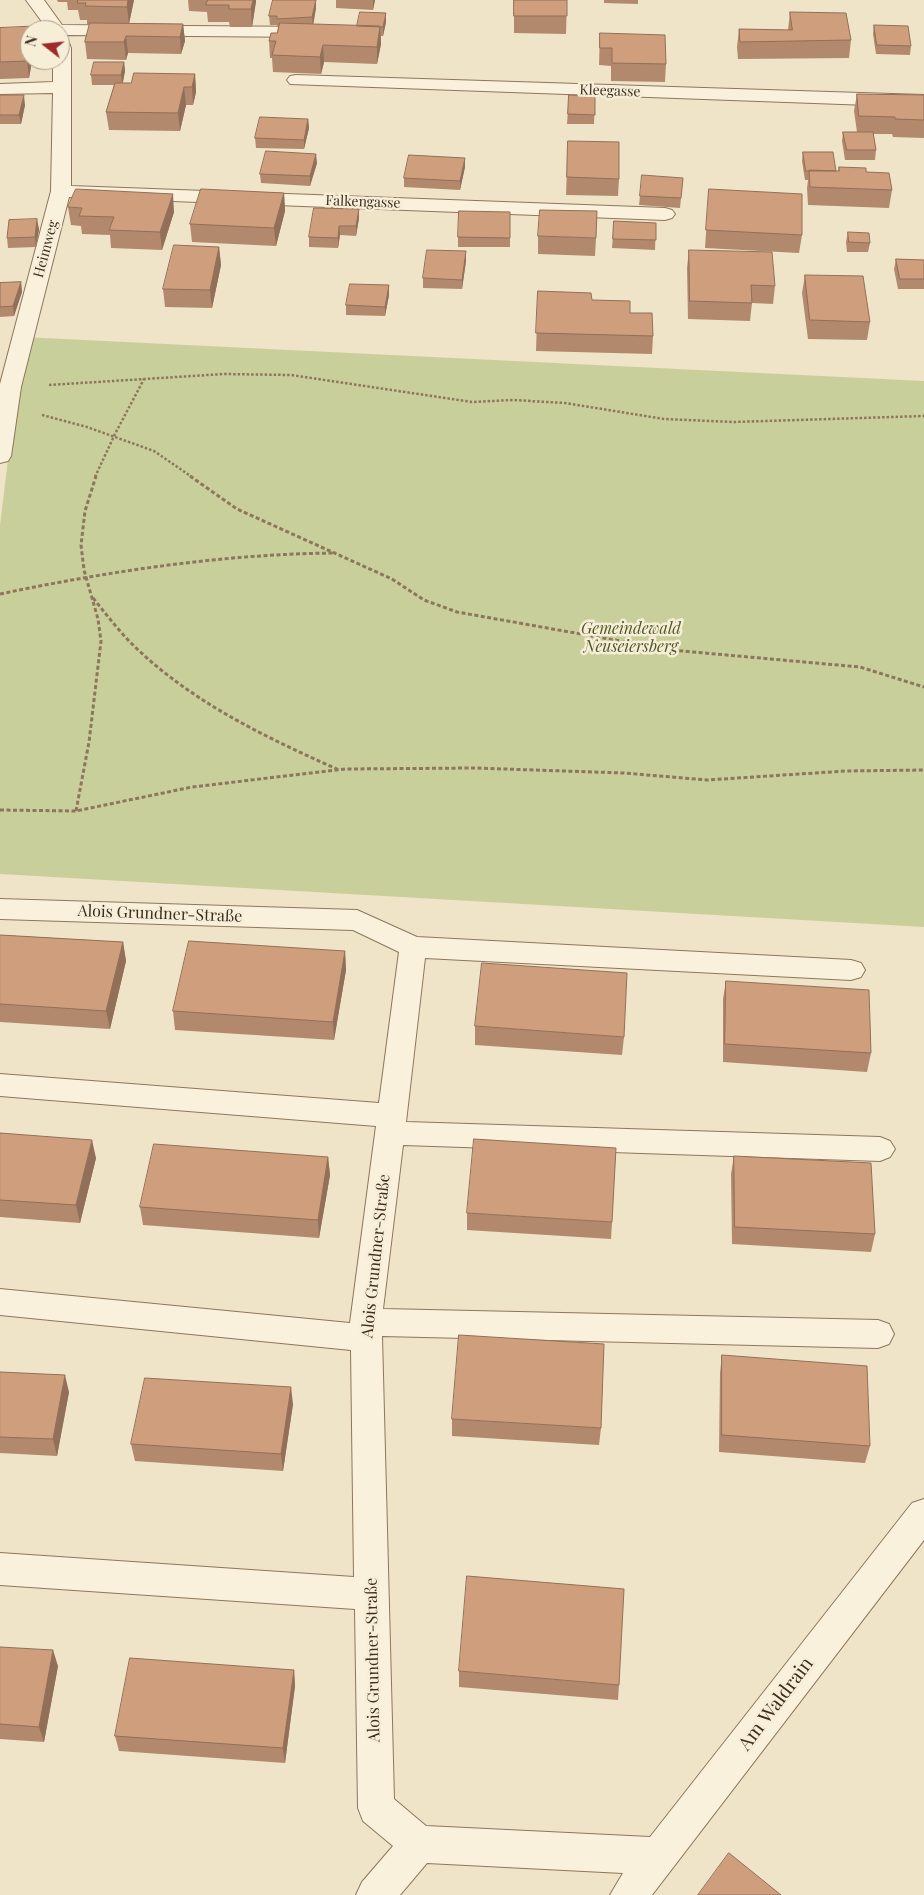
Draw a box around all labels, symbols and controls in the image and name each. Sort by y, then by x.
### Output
north arrow [20,20,70,70]
text: N [21,34,42,48]
street label: Kleegasse [579,82,641,100]
street label: Falkengasse [325,192,401,212]
street label: Heimweg [30,218,62,280]
park label: Gemeindewald Neuseiersberg [581,619,681,657]
street label: Alois Grundner-Straße [77,902,243,926]
street label: Alois Grundner-Straße [358,1173,394,1339]
street label: Alois Grundner-Straße [362,1577,384,1743]
street label: Am Waldrain [734,1653,818,1755]

